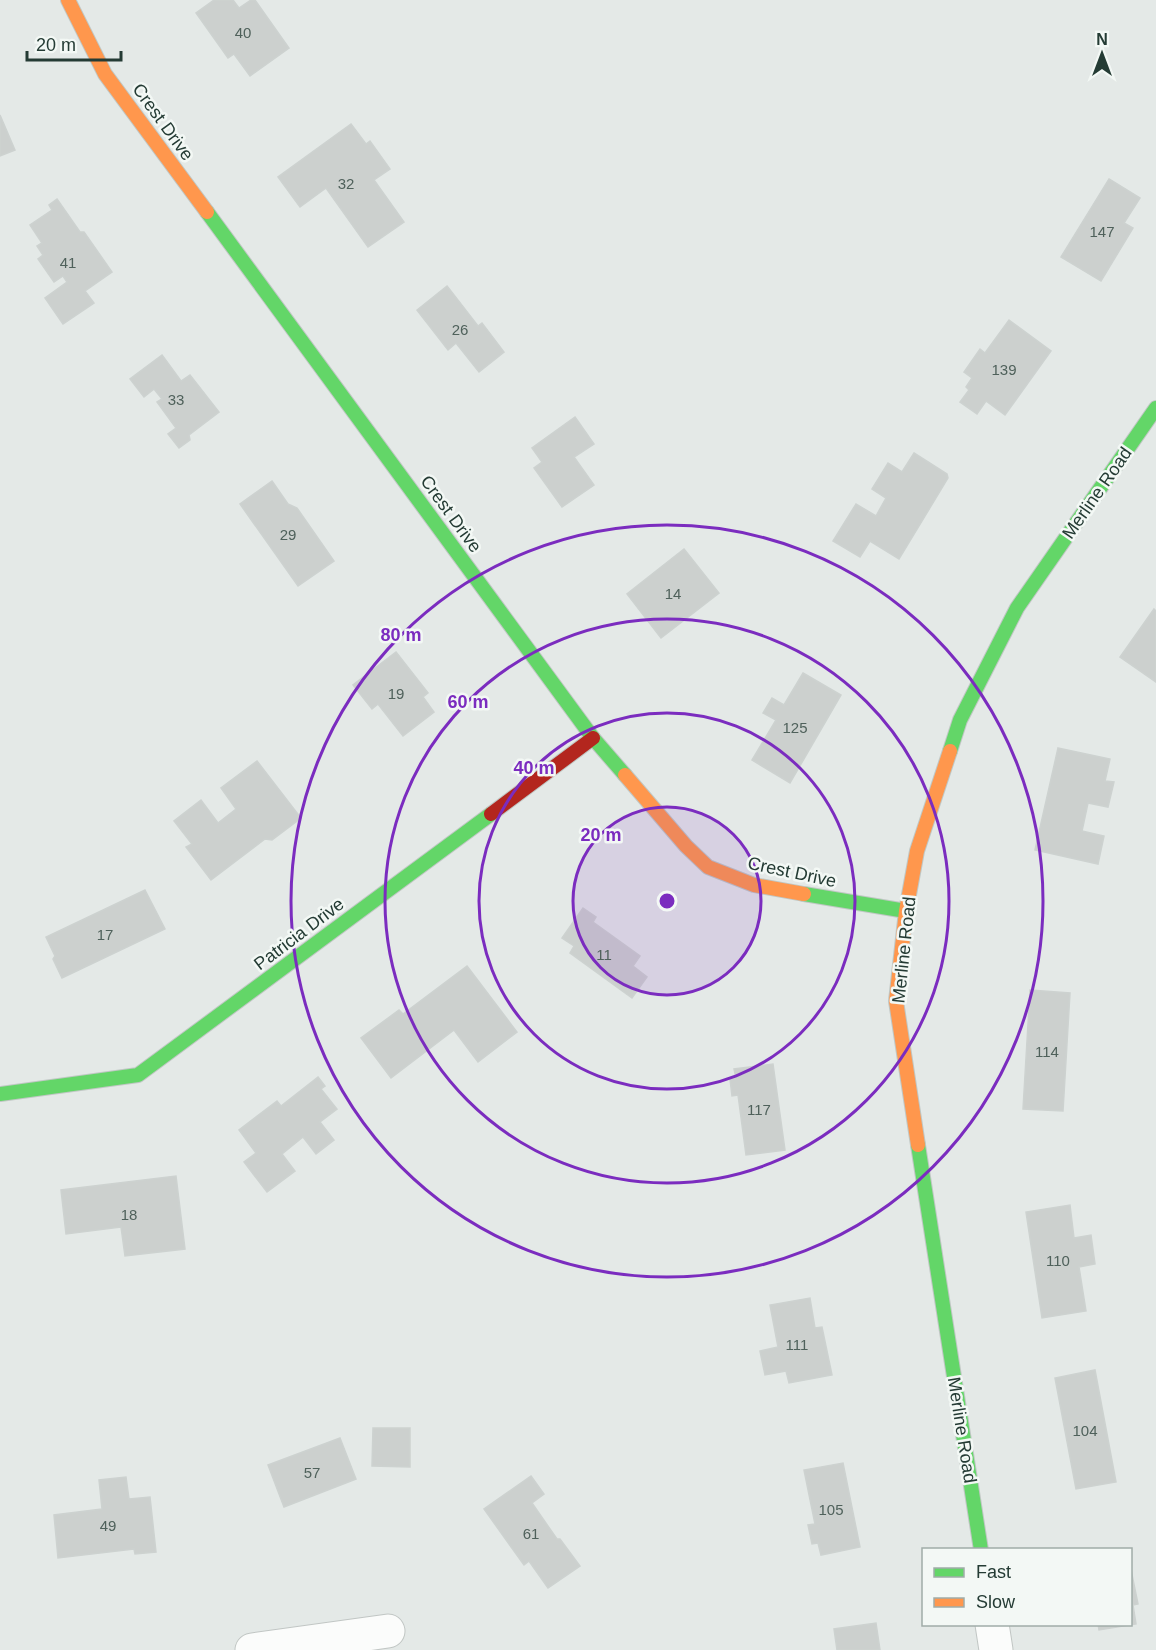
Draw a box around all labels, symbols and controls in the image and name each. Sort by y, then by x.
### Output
scale bar [27,24,122,62]
house number: 40 [235,24,251,41]
north arrow [1072,24,1132,84]
text: N [1096,31,1108,48]
text: 20 m [36,35,76,55]
street label: Crest Drive [128,80,198,164]
house number: 32 [338,175,354,192]
house number: 147 [1089,223,1115,240]
house number: 41 [60,254,76,271]
house number: 26 [452,321,468,338]
house number: 139 [991,361,1017,378]
house number: 33 [168,391,184,408]
street label: Merline Road [1058,443,1136,543]
street label: Crest Drive [416,472,486,556]
house number: 29 [280,526,296,543]
house number: 14 [665,585,681,602]
text: 80 m [380,625,422,645]
house number: 19 [388,685,404,702]
text: 60 m [447,692,489,712]
house number: 125 [782,719,808,736]
text: 40 m [513,758,555,778]
text: 20 m [580,825,622,845]
street label: Crest Drive [746,853,838,891]
centre of rings [657,891,677,911]
street label: Patricia Drive [250,894,348,974]
street label: Merline Road [888,896,920,1004]
house number: 17 [97,926,113,943]
house number: 11 [596,946,612,963]
house number: 114 [1035,1043,1059,1060]
house number: 117 [747,1101,771,1118]
house number: 18 [121,1206,137,1223]
house number: 110 [1046,1252,1070,1269]
house number: 111 [786,1336,808,1353]
street label: Merline Road [944,1376,980,1484]
house number: 104 [1072,1422,1098,1439]
house number: 57 [304,1464,320,1481]
house number: 105 [818,1501,844,1518]
house number: 49 [100,1517,116,1534]
house number: 61 [523,1525,539,1542]
legend [922,1548,1132,1626]
text: Fast [976,1562,1011,1582]
text: Slow [976,1592,1016,1612]

